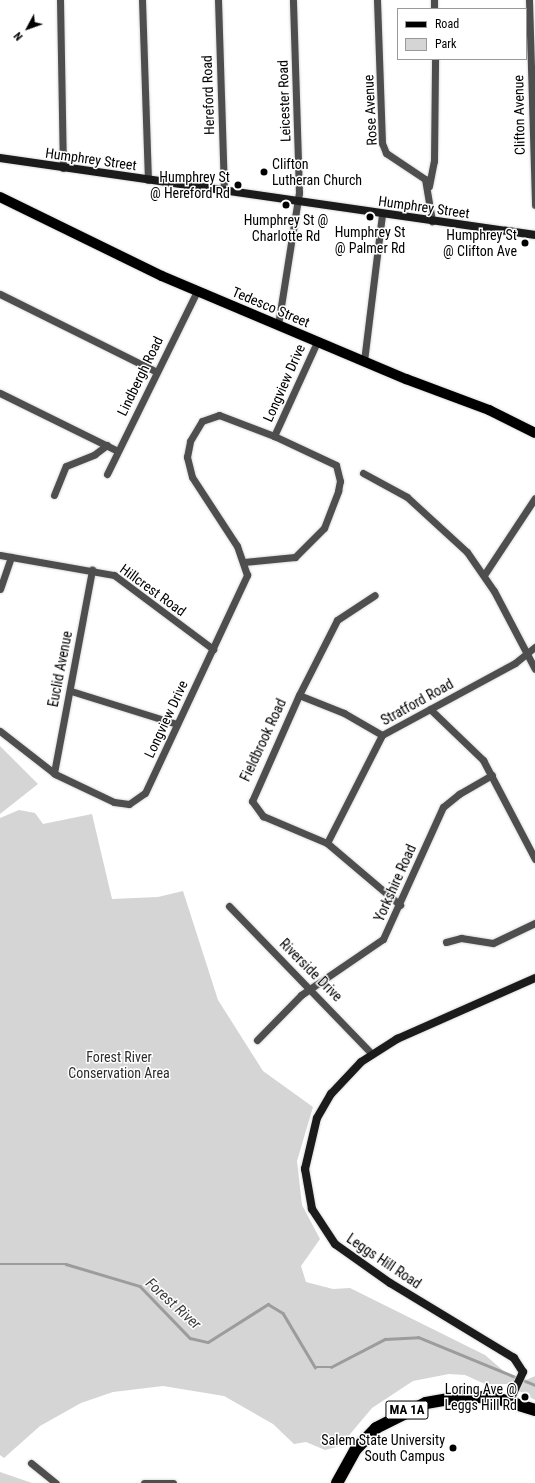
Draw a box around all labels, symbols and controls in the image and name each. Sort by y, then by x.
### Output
north arrow [8,8,48,48]
legend [397,8,527,60]
text: Road [435,17,459,31]
text: N [11,29,26,43]
text: Park [435,37,456,51]
street label: Hereford Road [198,55,218,135]
street label: Leicester Road [274,60,294,142]
street label: Rose Avenue [360,74,380,146]
street label: Clifton Avenue [510,75,528,155]
street label: Humphrey Street [44,144,138,174]
place label: Clifton Lutheran Church [272,156,362,188]
marker: Clifton Lutheran Church [259,167,269,177]
place label: Humphrey St @ Hereford Rd [150,169,230,202]
marker: Humphrey St @ Hereford Rd [233,180,243,190]
street label: Humphrey Street [377,192,471,222]
marker: Humphrey St @ Charlotte Rd [281,200,291,210]
place label: Humphrey St @ Charlotte Rd [244,212,328,244]
marker: Humphrey St @ Palmer Rd [365,212,375,222]
place label: Humphrey St @ Palmer Rd [335,224,405,256]
place label: Humphrey St @ Clifton Ave [443,227,517,260]
marker: Humphrey St @ Clifton Ave [520,238,530,248]
street label: Tedesco Street [230,283,312,331]
street label: Lindbergh Road [114,334,166,418]
street label: Longview Drive [259,341,309,425]
street label: Hillcrest Road [117,560,189,620]
street label: Euclid Avenue [44,630,76,708]
street label: Stratford Road [378,675,456,729]
street label: Longview Drive [141,678,191,760]
street label: Fieldbrook Road [236,696,290,784]
street label: Yorkshire Road [370,842,420,924]
street label: Riverside Drive [276,935,346,1005]
park label: Forest River Conservation Area [68,1049,170,1082]
street label: Leggs Hill Road [344,1230,424,1292]
water label: Forest River [142,1275,204,1333]
place label: Loring Ave @ Leggs Hill Rd [444,1381,517,1414]
marker: Loring Ave @ Leggs Hill Rd [520,1392,530,1402]
road number: MA 1A [385,1399,429,1421]
place label: Salem State University South Campus [321,1432,445,1464]
marker: Salem State University South Campus [448,1443,458,1453]

